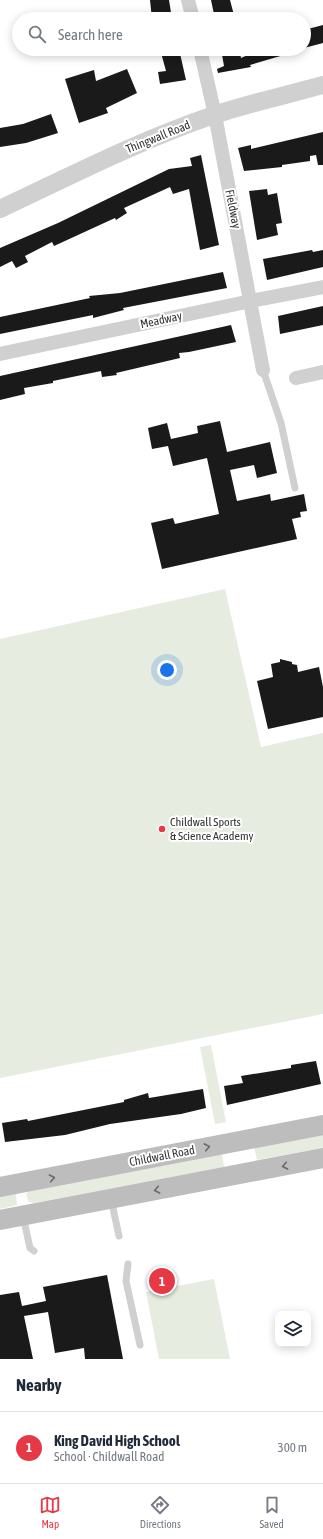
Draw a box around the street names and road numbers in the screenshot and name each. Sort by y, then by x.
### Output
street label: Thingwall Road [124,118,192,156]
street label: Fieldway [222,188,244,230]
street label: Meadway [139,309,183,331]
street label: Childwall Road [128,1143,196,1169]

